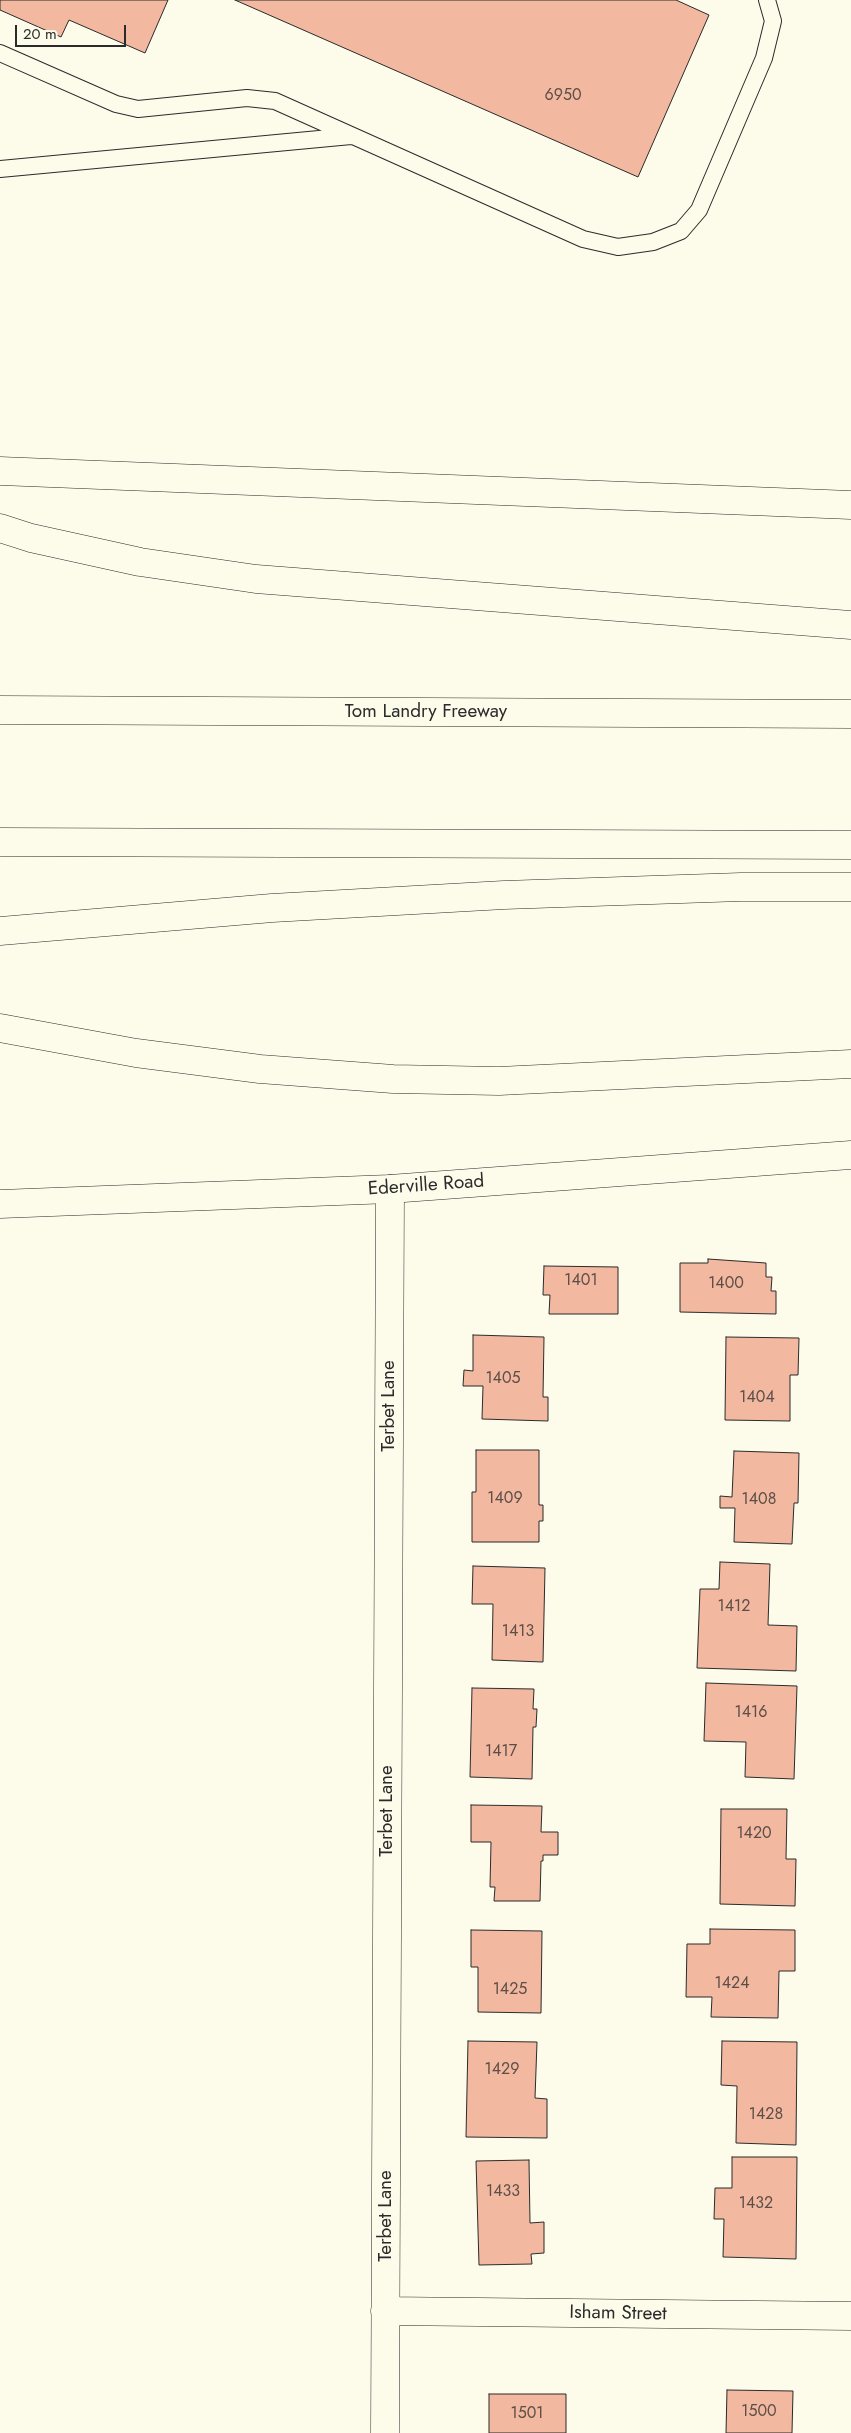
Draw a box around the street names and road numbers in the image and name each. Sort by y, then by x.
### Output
street label: Tom Landry Freeway [345,701,507,723]
street label: Ederville Road [367,1171,485,1201]
street label: Terbet Lane [378,1360,400,1452]
street label: Terbet Lane [376,1765,398,1857]
street label: Terbet Lane [375,2170,397,2262]
street label: Isham Street [569,2302,667,2326]

